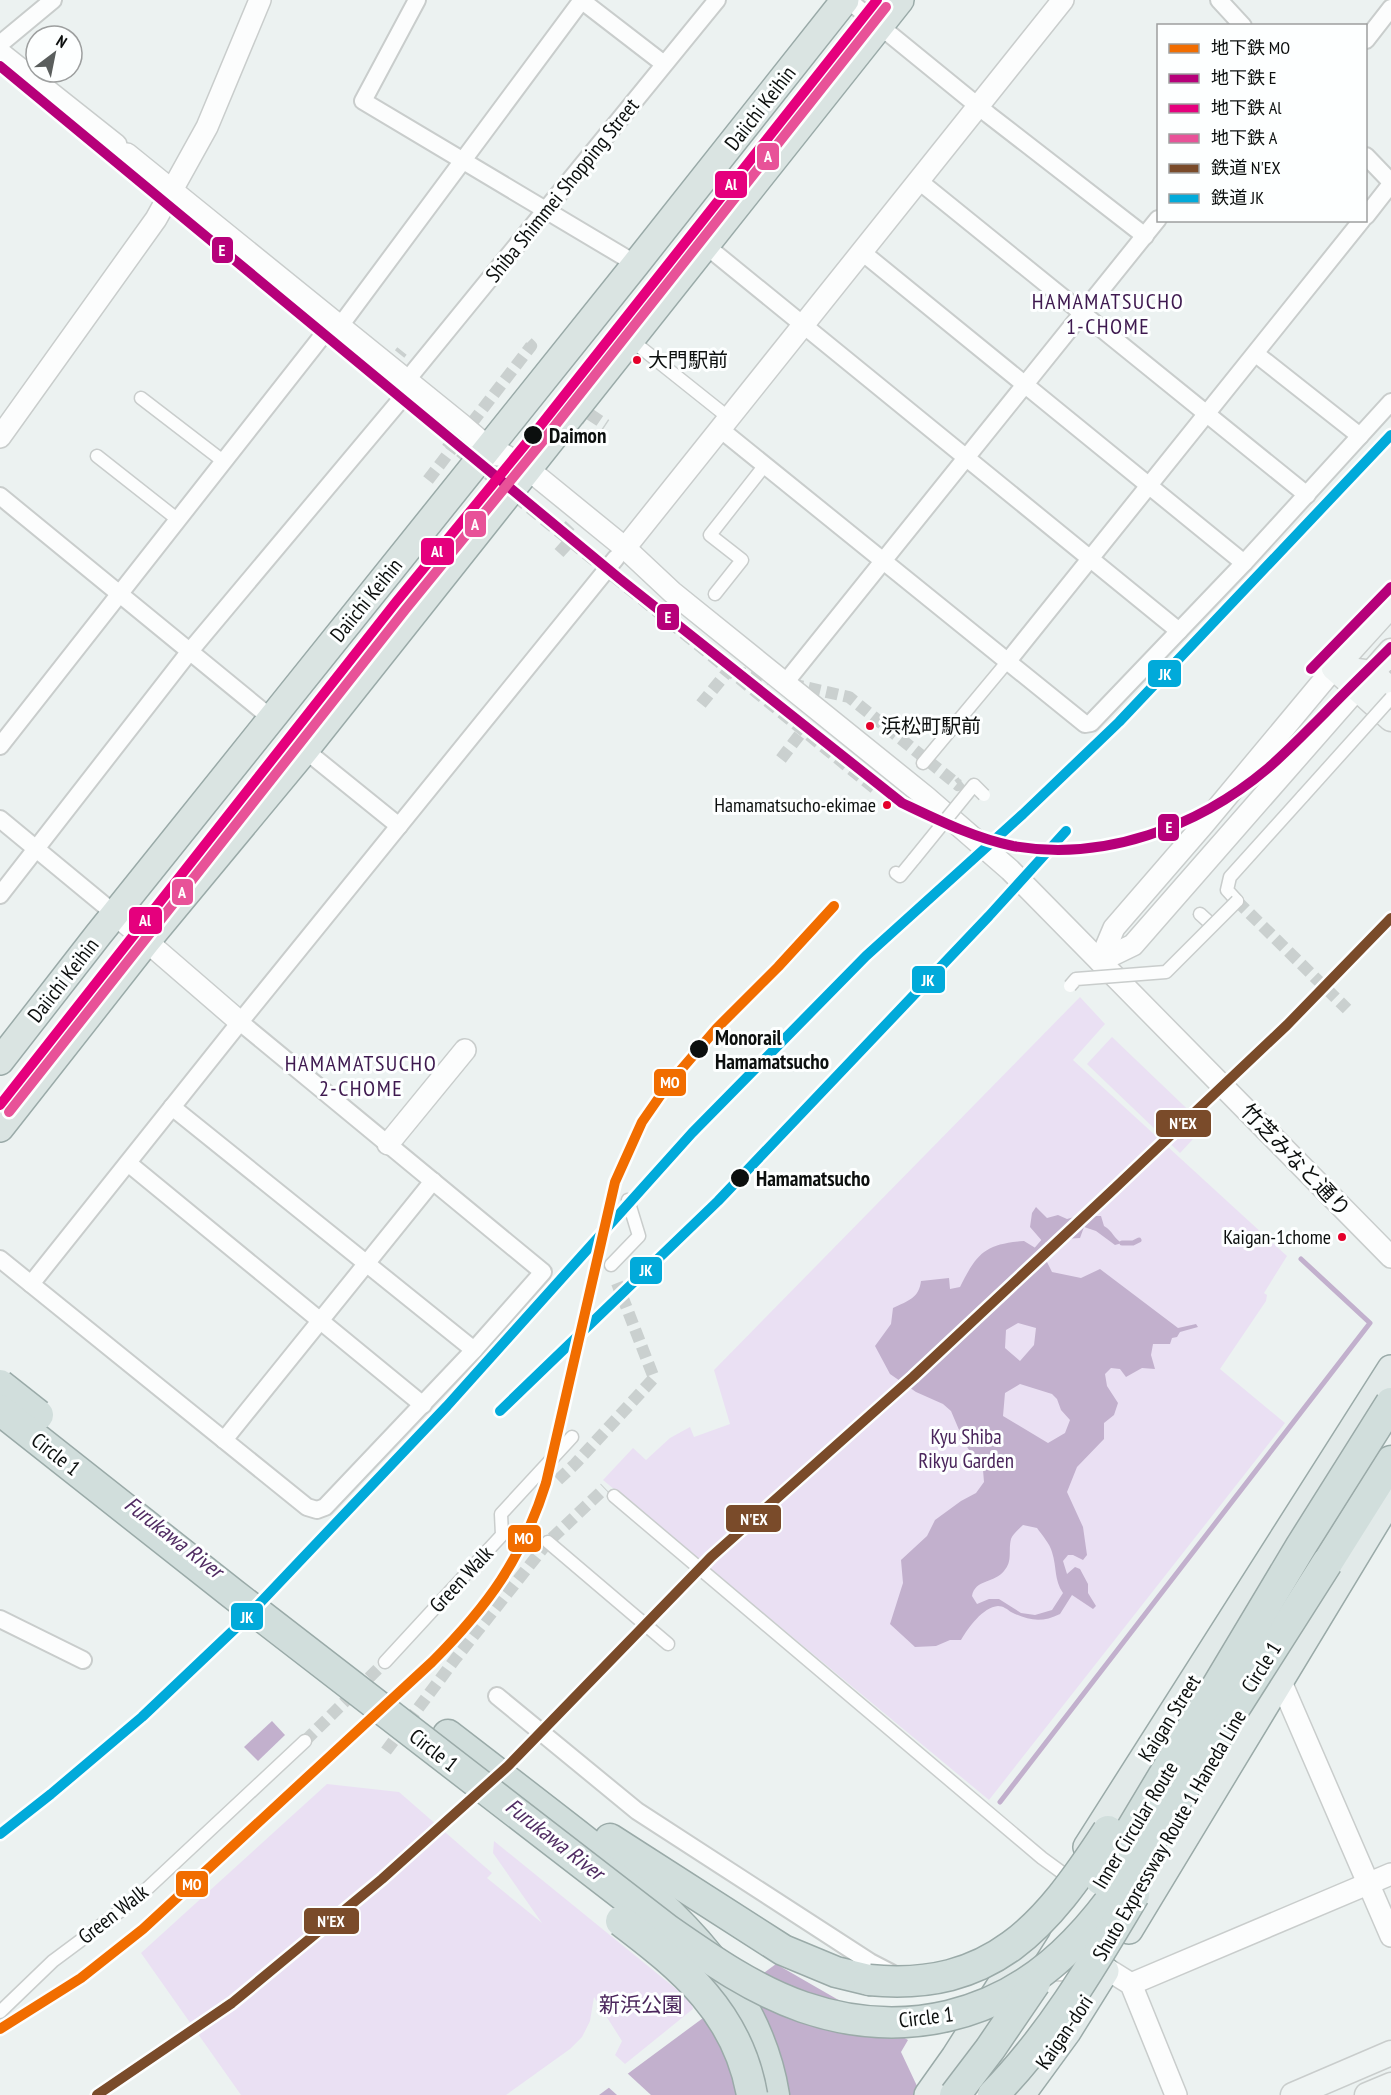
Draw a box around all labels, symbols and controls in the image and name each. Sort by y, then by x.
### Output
north arrow [24,24,84,84]
legend [1157,24,1367,222]
text: N [53,31,71,52]
text: 地下鉄 MO [1211,36,1290,59]
street label: Daiichi Keihin [719,60,801,156]
text: 地下鉄 E [1211,66,1277,89]
street label: Shiba Shimmei Shopping Street [479,92,645,287]
text: 地下鉄 Al [1211,96,1282,119]
text: 地下鉄 A [1211,126,1278,149]
line badge: A [756,142,780,171]
text: A [763,146,773,166]
text: 鉄道 N'EX [1211,156,1280,179]
line badge: Al [714,170,748,199]
text: Al [724,174,737,194]
text: 鉄道 JK [1211,186,1264,209]
line badge: E [211,236,234,264]
text: E [219,240,226,260]
district label: HAMAMATSUCHO 1-CHOME [1032,287,1184,340]
place label: 大門駅前 [648,347,728,373]
marker: 大門駅前 [631,354,643,366]
place label: Daimon [549,422,606,449]
marker: Daimon [522,424,544,446]
line badge: A [464,510,487,538]
text: A [470,514,480,534]
line badge: Al [420,537,455,566]
text: Al [430,541,443,561]
street label: Daiichi Keihin [324,553,408,647]
line badge: E [656,603,680,631]
text: E [665,607,672,627]
line badge: JK [1147,659,1182,688]
text: JK [1158,664,1172,684]
place label: 浜松町駅前 [881,713,981,739]
marker: 浜松町駅前 [864,720,876,732]
place label: Hamamatsucho-ekimae [714,792,876,818]
marker: Hamamatsucho-ekimae [881,799,893,811]
line badge: E [1157,813,1180,842]
text: E [1166,817,1173,837]
line badge: A [171,878,194,906]
text: A [177,882,187,902]
line badge: Al [128,906,163,935]
text: Al [138,910,151,930]
street label: Daiichi Keihin [22,932,104,1028]
line badge: JK [911,965,946,994]
text: JK [921,970,935,990]
place label: Monorail Hamamatsucho [715,1024,829,1075]
marker: Monorail Hamamatsucho [688,1038,710,1060]
district label: HAMAMATSUCHO 2-CHOME [285,1049,437,1102]
line badge: MO [653,1068,687,1097]
text: MO [660,1072,680,1092]
street label: 竹芝みなと通り [1235,1098,1357,1222]
line badge: N'EX [1155,1109,1212,1138]
text: N'EX [1169,1113,1197,1133]
place label: Hamamatsucho [756,1165,870,1192]
marker: Hamamatsucho [729,1167,751,1189]
place label: Kaigan-1chome [1223,1224,1331,1250]
marker: Kaigan-1chome [1336,1231,1348,1243]
line badge: JK [629,1256,663,1285]
text: JK [639,1260,653,1280]
park label: Kyu Shiba Rikyu Garden [918,1423,1014,1474]
street label: Circle 1 [26,1426,86,1482]
water label: Furukawa River [119,1490,231,1586]
line badge: N'EX [725,1504,782,1533]
text: N'EX [740,1509,768,1529]
line badge: MO [507,1524,542,1553]
text: MO [514,1528,534,1548]
street label: Green Walk [423,1540,499,1618]
line badge: JK [230,1602,264,1631]
text: JK [240,1607,254,1627]
street label: Circle 1 [1235,1637,1287,1697]
street label: Kaigan Street [1132,1669,1206,1766]
street label: Shuto Expressway Route 1 Haneda Line [1086,1705,1252,1965]
street label: Circle 1 [404,1722,464,1778]
street label: Inner Circular Route [1086,1756,1184,1894]
water label: Furukawa River [500,1792,612,1888]
line badge: MO [175,1870,209,1898]
text: MO [182,1874,202,1894]
street label: Green Walk [73,1878,153,1950]
line badge: N'EX [303,1907,360,1935]
text: N'EX [317,1911,345,1931]
street label: Kaigan-dori [1029,1990,1099,2074]
park label: 新浜公園 [599,1991,683,2018]
street label: Circle 1 [897,2000,955,2034]

